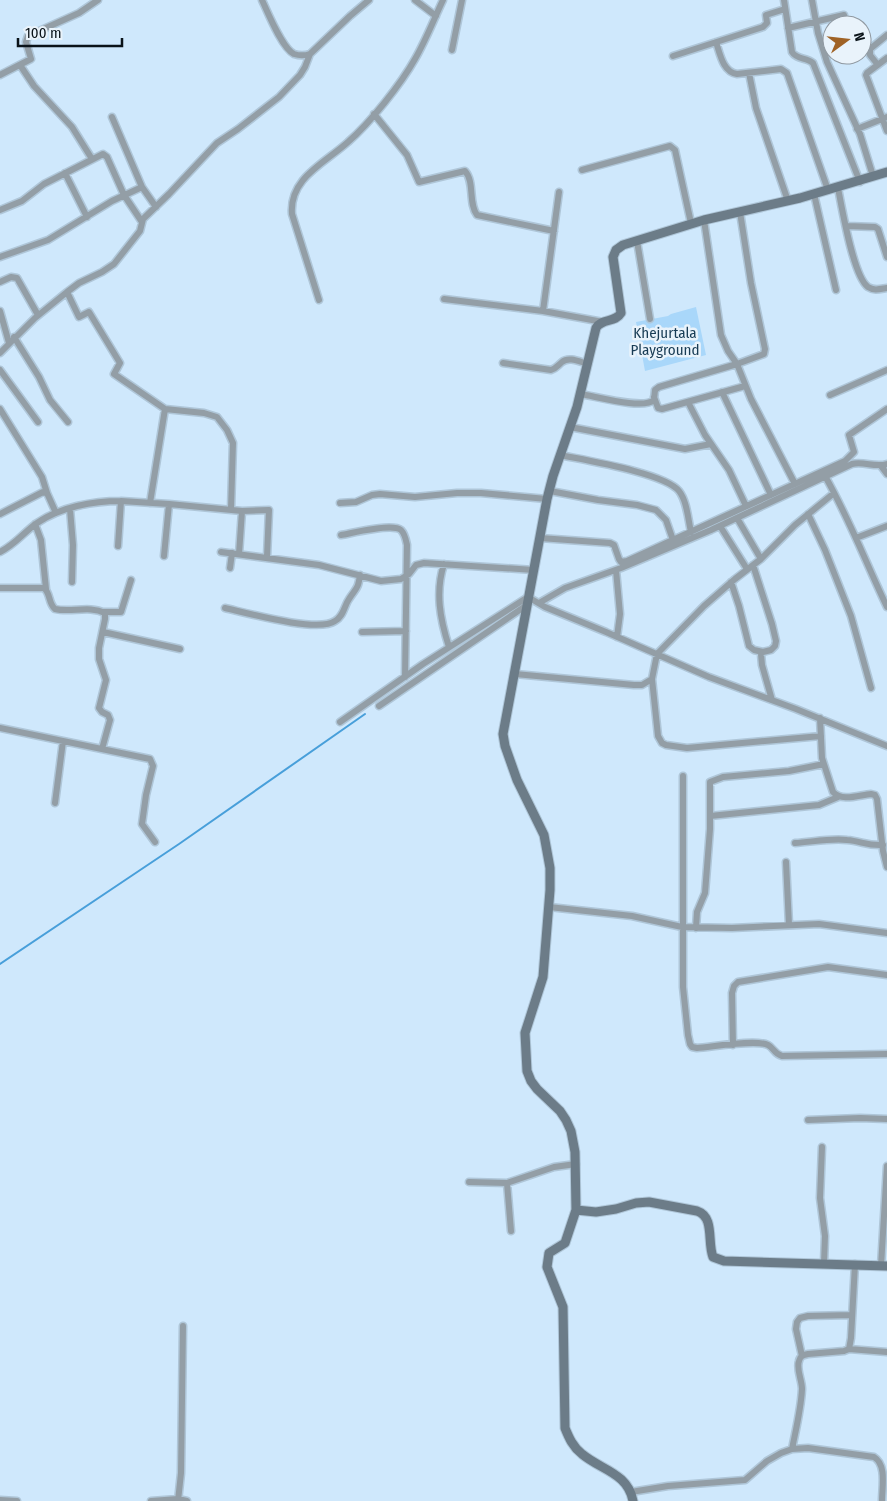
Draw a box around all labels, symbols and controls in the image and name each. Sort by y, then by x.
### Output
scale bar [18,15,121,47]
north arrow [822,15,872,65]
text: 100 m [25,24,62,42]
text: N [850,31,868,43]
park label: Khejurtala Playground [631,324,699,359]

